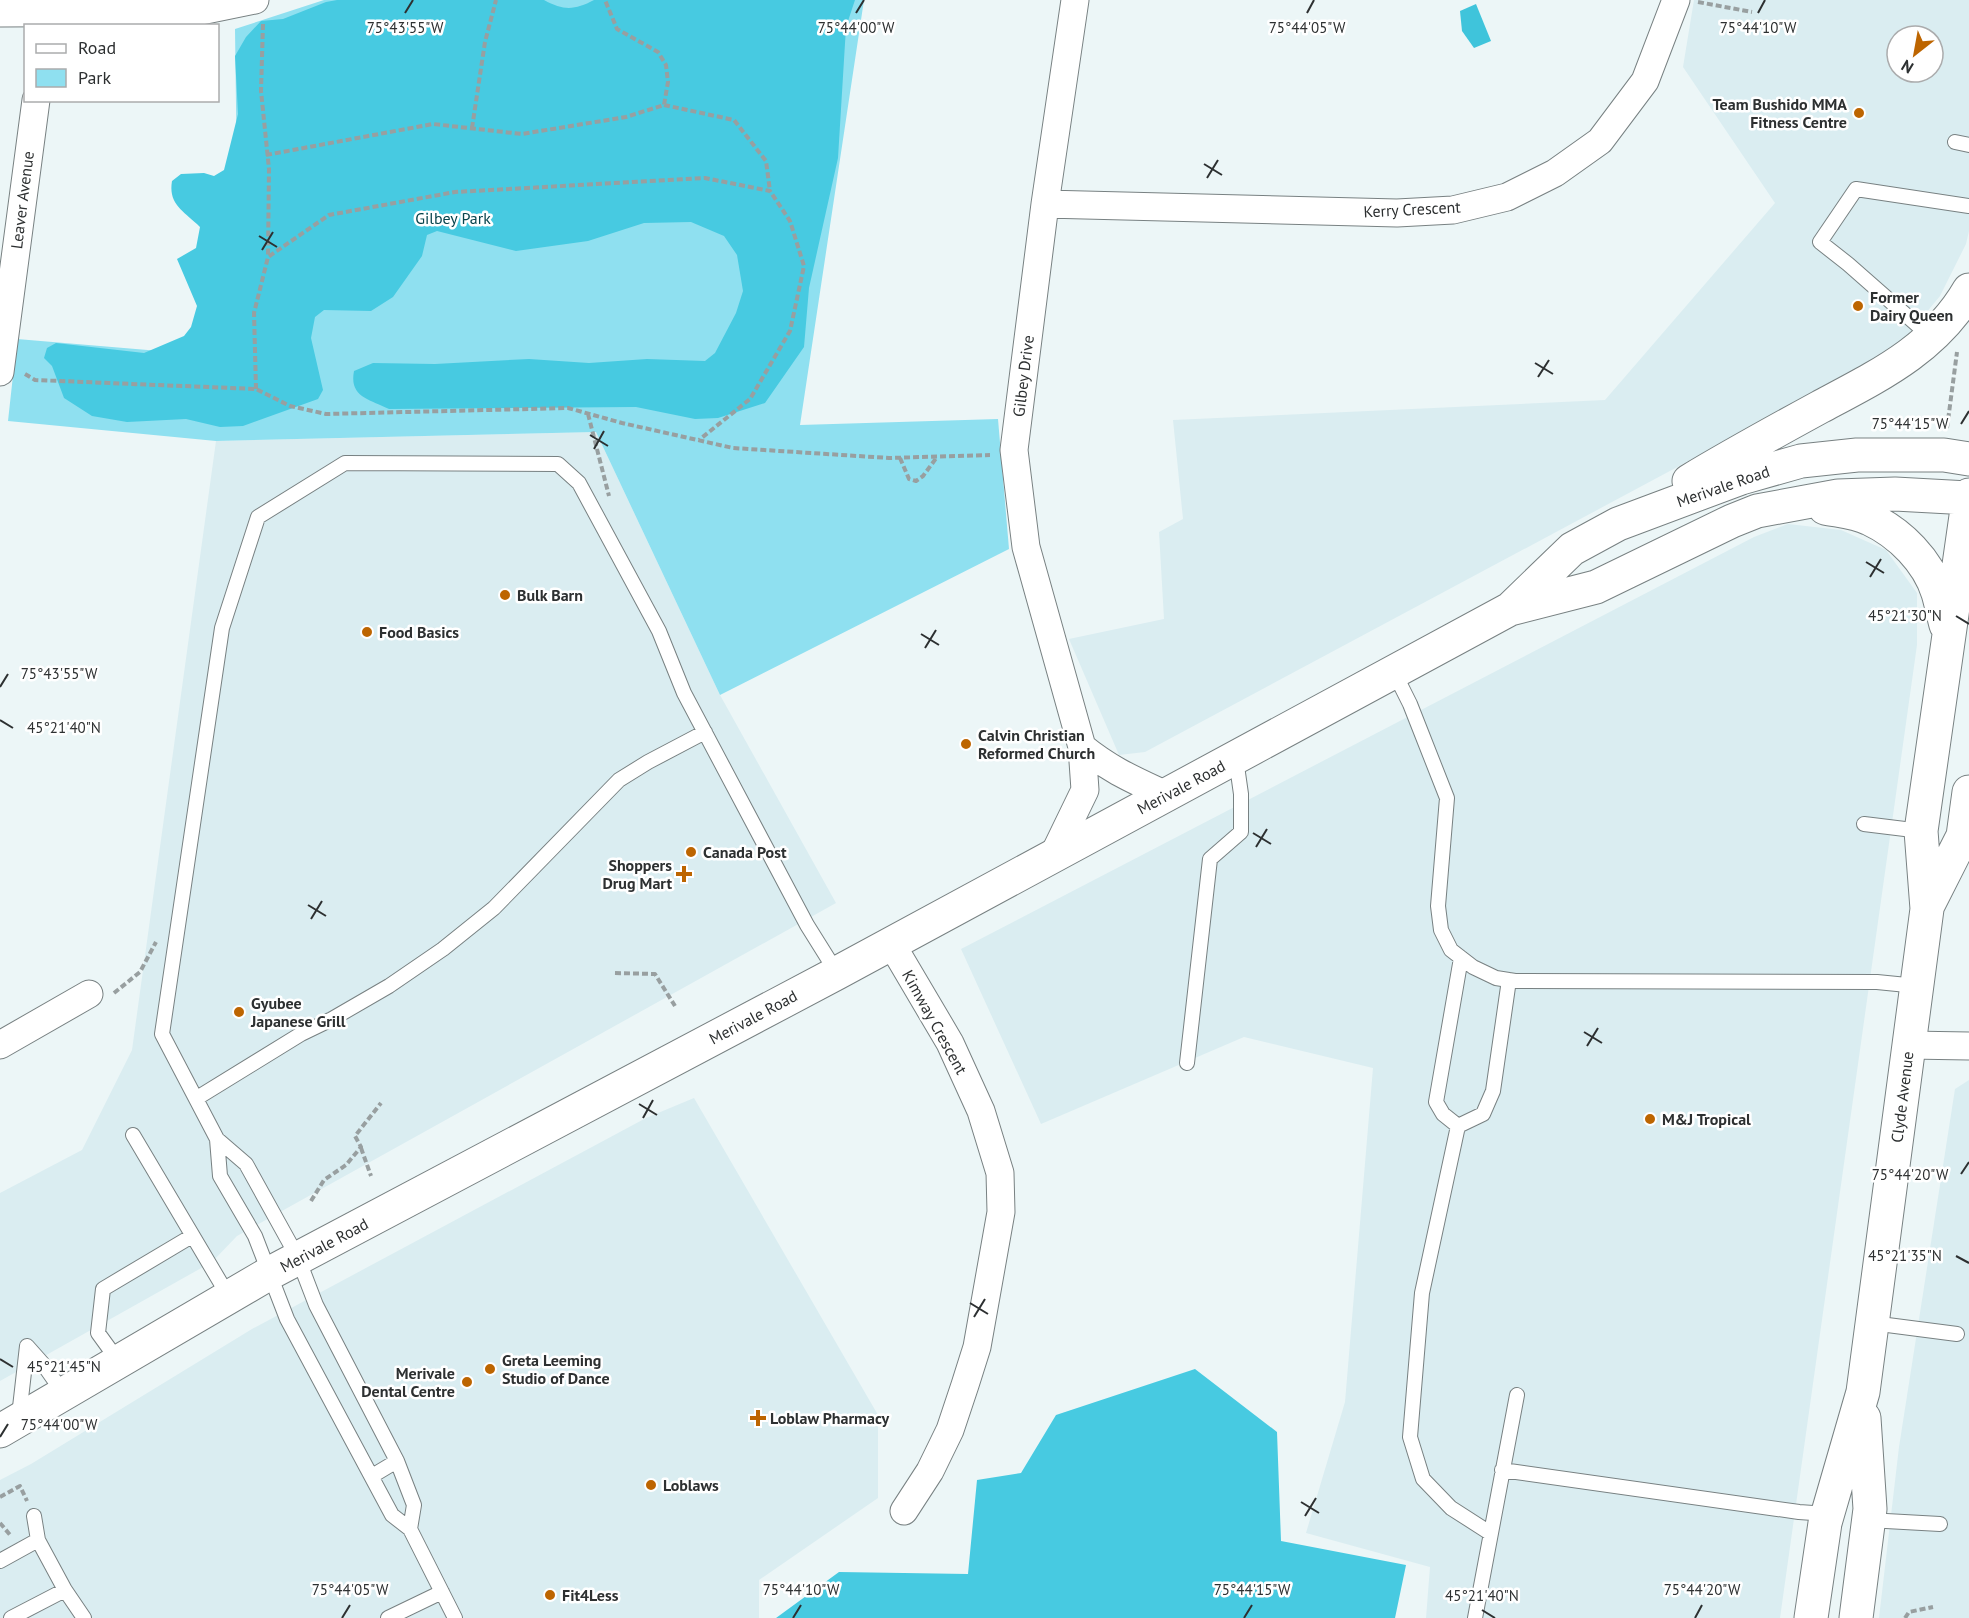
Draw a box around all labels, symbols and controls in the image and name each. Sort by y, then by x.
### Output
text: 75°43'55"W [367,18,444,37]
text: 75°44'00"W [818,18,895,37]
text: 75°44'05"W [1269,18,1346,37]
text: 75°44'10"W [1720,18,1797,37]
legend [24,24,219,102]
north arrow [1885,24,1945,84]
text: Road [78,36,116,59]
text: N [1898,56,1917,78]
text: Park [78,66,111,89]
place label: Team Bushido MMA Fitness Centre [1713,94,1847,132]
marker: Team Bushido MMA Fitness Centre [1852,106,1866,120]
street label: Leaver Avenue [6,150,38,250]
street label: Kerry Crescent [1363,196,1462,222]
park label: Gilbey Park [415,208,491,228]
place label: Former Dairy Queen [1870,287,1953,325]
marker: Former Dairy Queen [1851,299,1865,313]
street label: Gilbey Drive [1008,334,1038,418]
text: 75°44'15"W [1872,414,1949,433]
street label: Merivale Road [1674,461,1772,511]
place label: Bulk Barn [517,585,583,605]
marker: Bulk Barn [498,588,512,602]
text: 45°21'30"N [1868,606,1942,625]
place label: Food Basics [379,622,459,642]
marker: Food Basics [360,625,374,639]
text: 75°43'55"W [21,664,98,683]
text: 45°21'40"N [27,718,101,737]
place label: Calvin Christian Reformed Church [978,725,1095,763]
marker: Calvin Christian Reformed Church [959,737,973,751]
street label: Merivale Road [1133,755,1229,819]
place label: Canada Post [703,842,787,862]
marker: Canada Post [684,845,698,859]
place label: Shoppers Drug Mart [602,855,672,893]
marker: Shoppers Drug Mart [677,867,691,881]
street label: Kimway Crescent [898,966,972,1078]
street label: Merivale Road [705,985,801,1049]
place label: Gyubee Japanese Grill [250,993,346,1031]
marker: Gyubee Japanese Grill [232,1005,246,1019]
street label: Clyde Avenue [1886,1050,1918,1144]
place label: M&J Tropical [1662,1109,1751,1129]
marker: M&J Tropical [1643,1112,1657,1126]
text: 75°44'20"W [1872,1165,1949,1184]
street label: Merivale Road [276,1213,372,1277]
text: 45°21'35"N [1868,1246,1942,1265]
place label: Greta Leeming Studio of Dance [502,1350,610,1388]
text: 45°21'45"N [27,1357,101,1376]
marker: Greta Leeming Studio of Dance [483,1362,497,1376]
place label: Merivale Dental Centre [361,1363,455,1401]
marker: Merivale Dental Centre [460,1375,474,1389]
place label: Loblaw Pharmacy [770,1408,890,1428]
marker: Loblaw Pharmacy [751,1411,765,1425]
text: 75°44'00"W [21,1415,98,1434]
place label: Loblaws [663,1475,719,1495]
marker: Loblaws [644,1478,658,1492]
text: 75°44'05"W [312,1580,389,1599]
text: 75°44'10"W [763,1580,840,1599]
text: 75°44'15"W [1214,1580,1291,1599]
text: 75°44'20"W [1664,1580,1741,1599]
place label: Fit4Less [562,1585,619,1605]
text: 45°21'40"N [1445,1586,1519,1605]
marker: Fit4Less [543,1588,557,1602]

